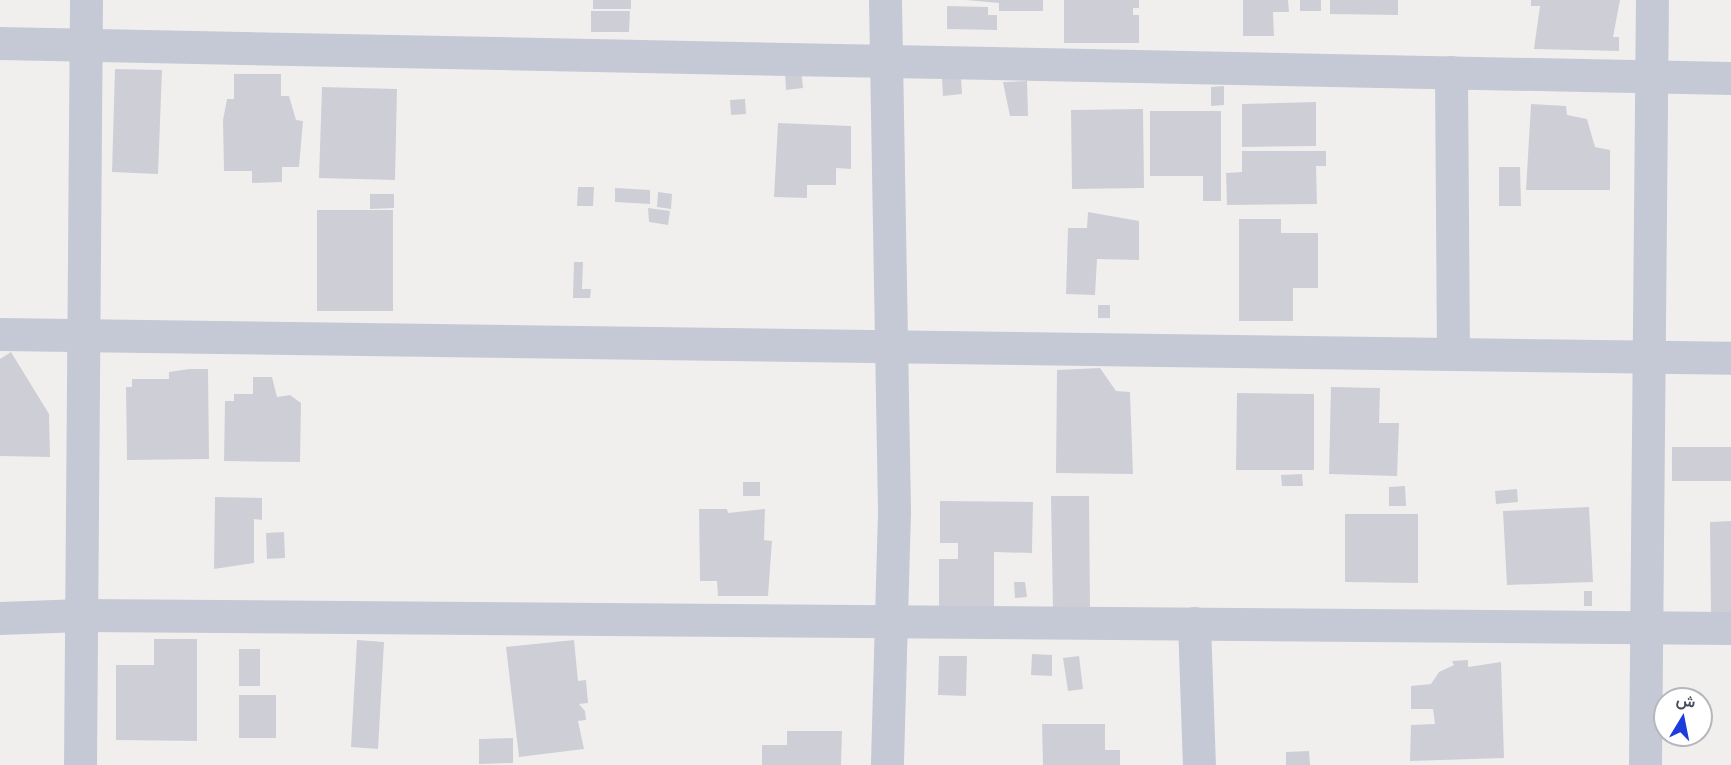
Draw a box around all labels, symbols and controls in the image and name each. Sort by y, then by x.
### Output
north arrow [1653,687,1713,747]
text: ش [1675,690,1697,712]

